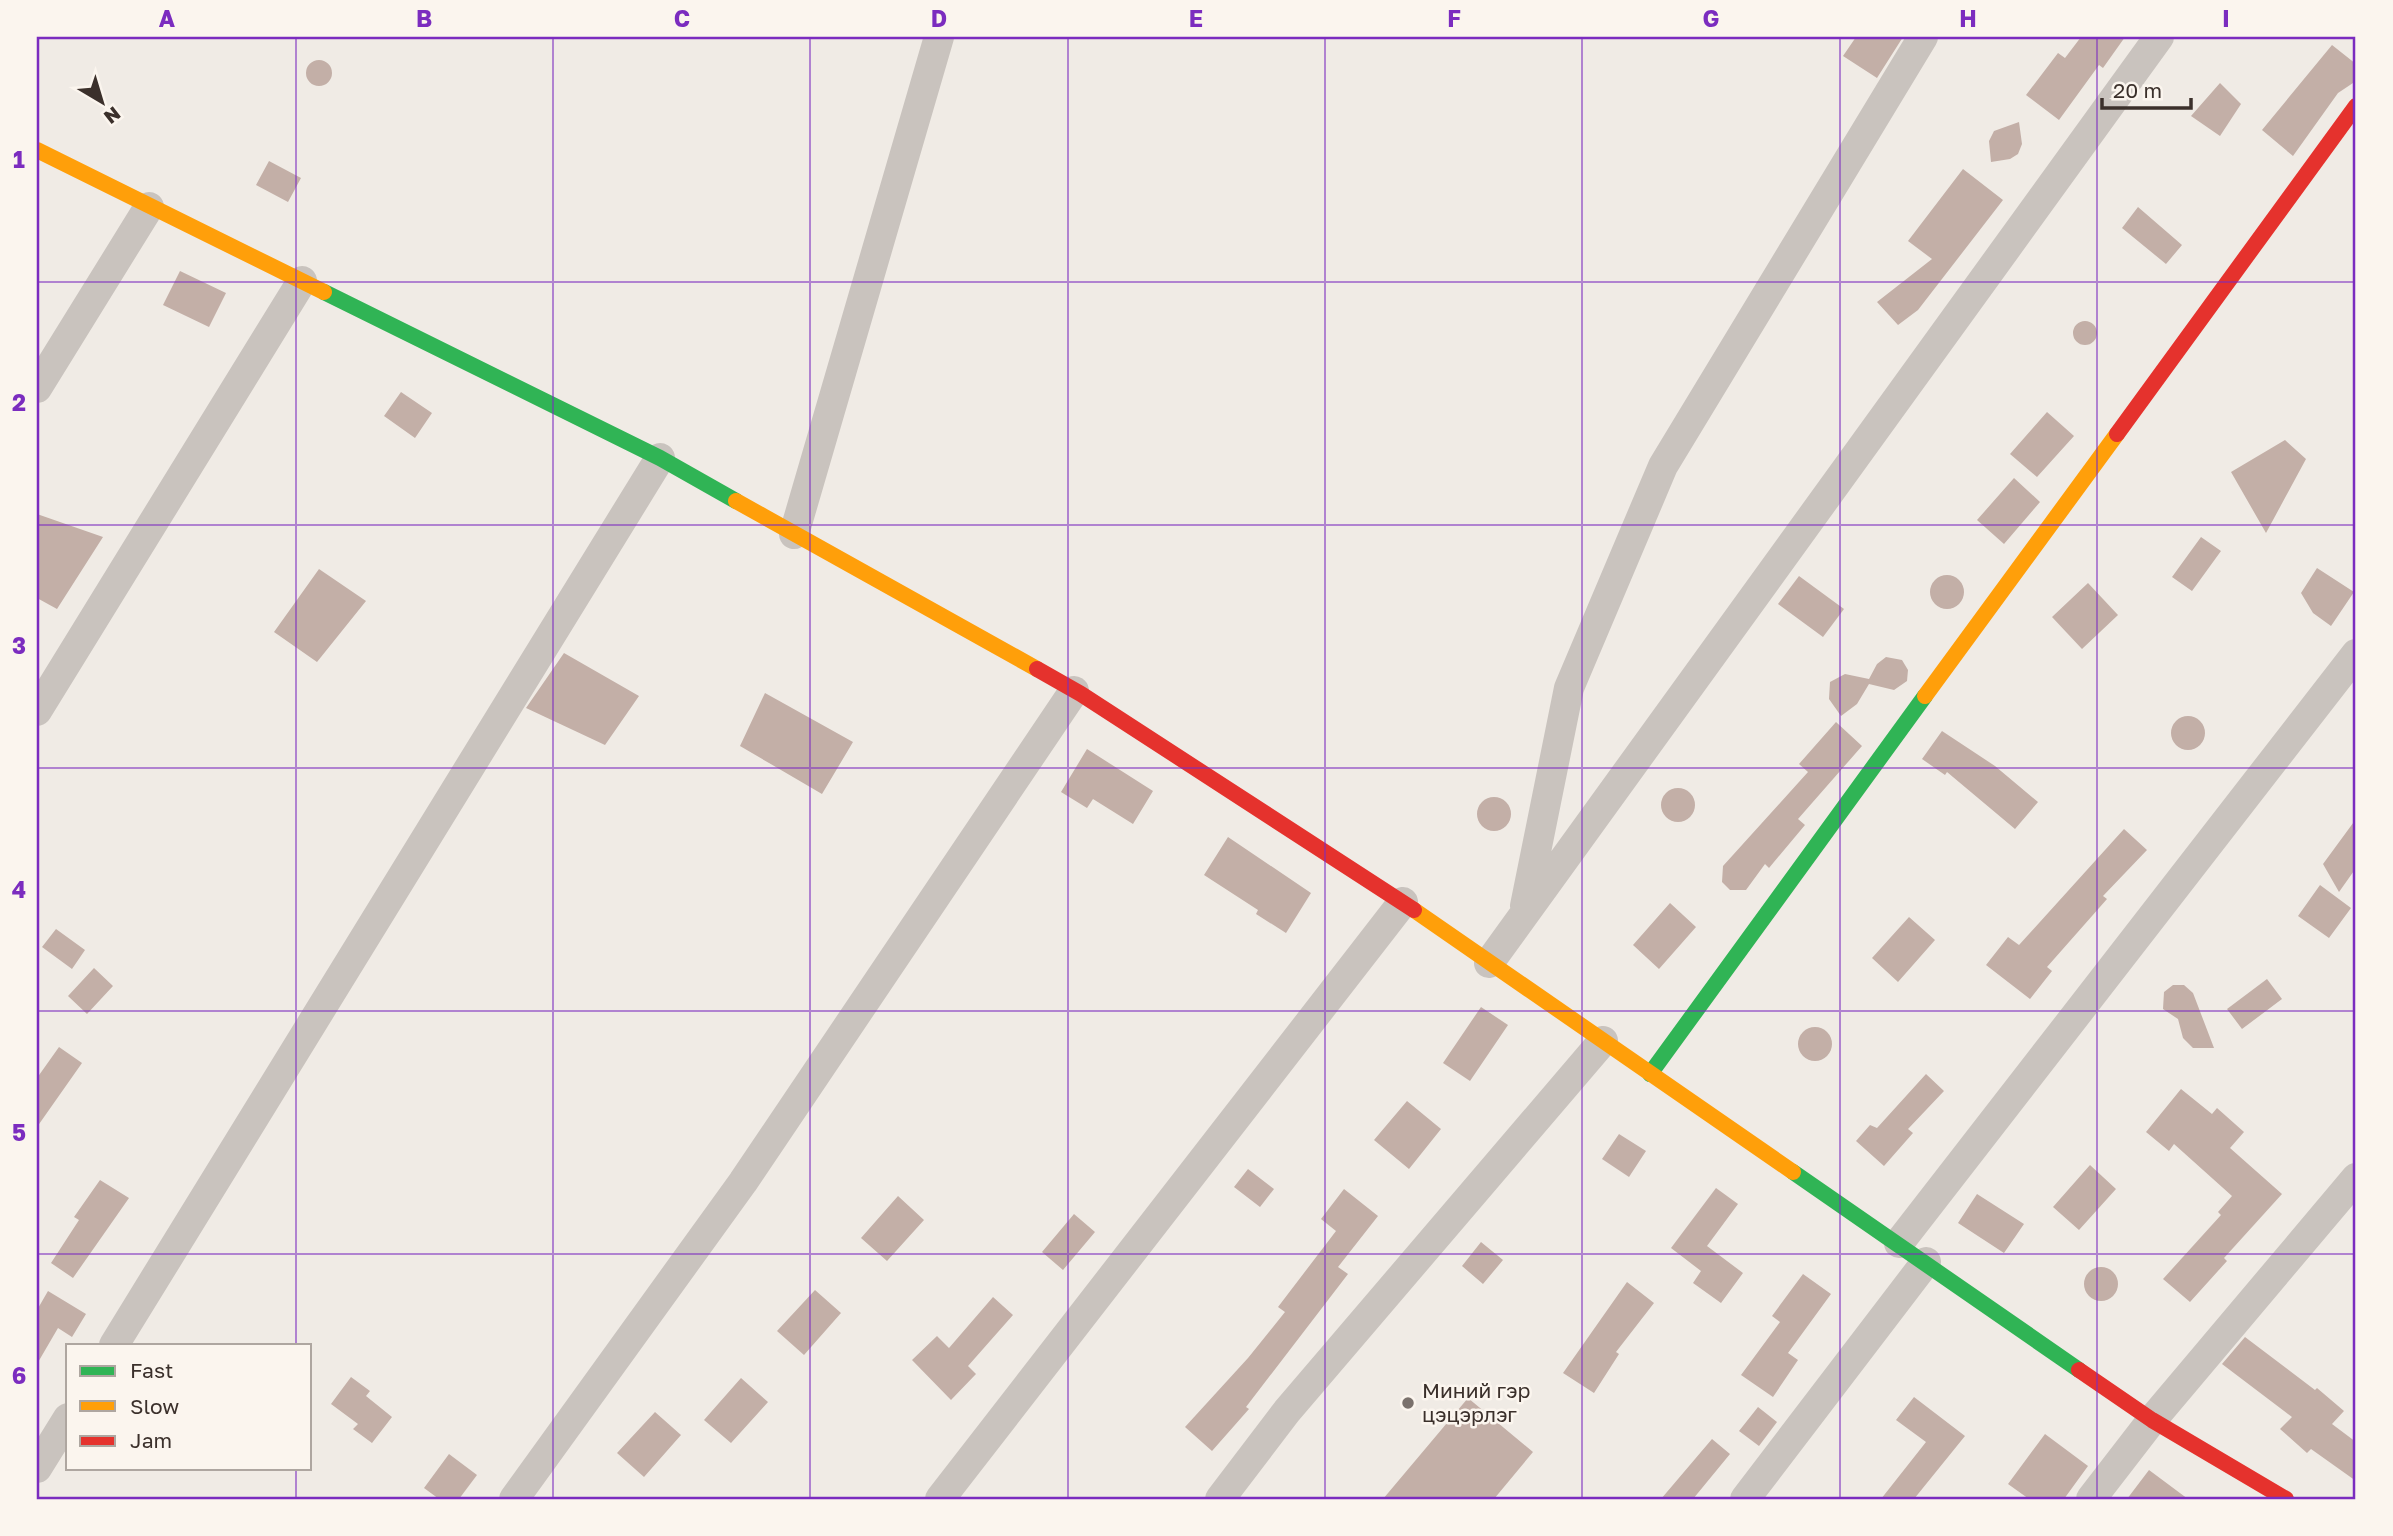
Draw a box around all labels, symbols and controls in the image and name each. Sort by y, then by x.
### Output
text: A [159,4,176,32]
text: B [416,4,432,32]
text: C [674,4,690,32]
text: D [931,4,947,32]
text: E [1189,4,1203,32]
text: F [1447,4,1461,32]
text: G [1703,4,1719,32]
text: H [1959,4,1977,32]
text: I [2222,4,2230,32]
north arrow [66,66,136,136]
scale bar [2102,66,2192,110]
text: 20 m [2113,77,2162,103]
text: N [100,102,126,129]
text: 1 [13,145,25,173]
text: 2 [12,388,26,416]
text: 3 [12,631,26,659]
text: 4 [12,875,26,903]
text: 5 [12,1118,26,1146]
legend [66,1344,312,1470]
text: Fast [130,1357,173,1383]
text: 6 [12,1361,26,1389]
place label: Миний гэр цэцэрлэг [1422,1377,1530,1427]
text: Slow [130,1393,179,1419]
marker: Миний гэр цэцэрлэг [1400,1395,1416,1411]
text: Jam [130,1427,172,1453]

